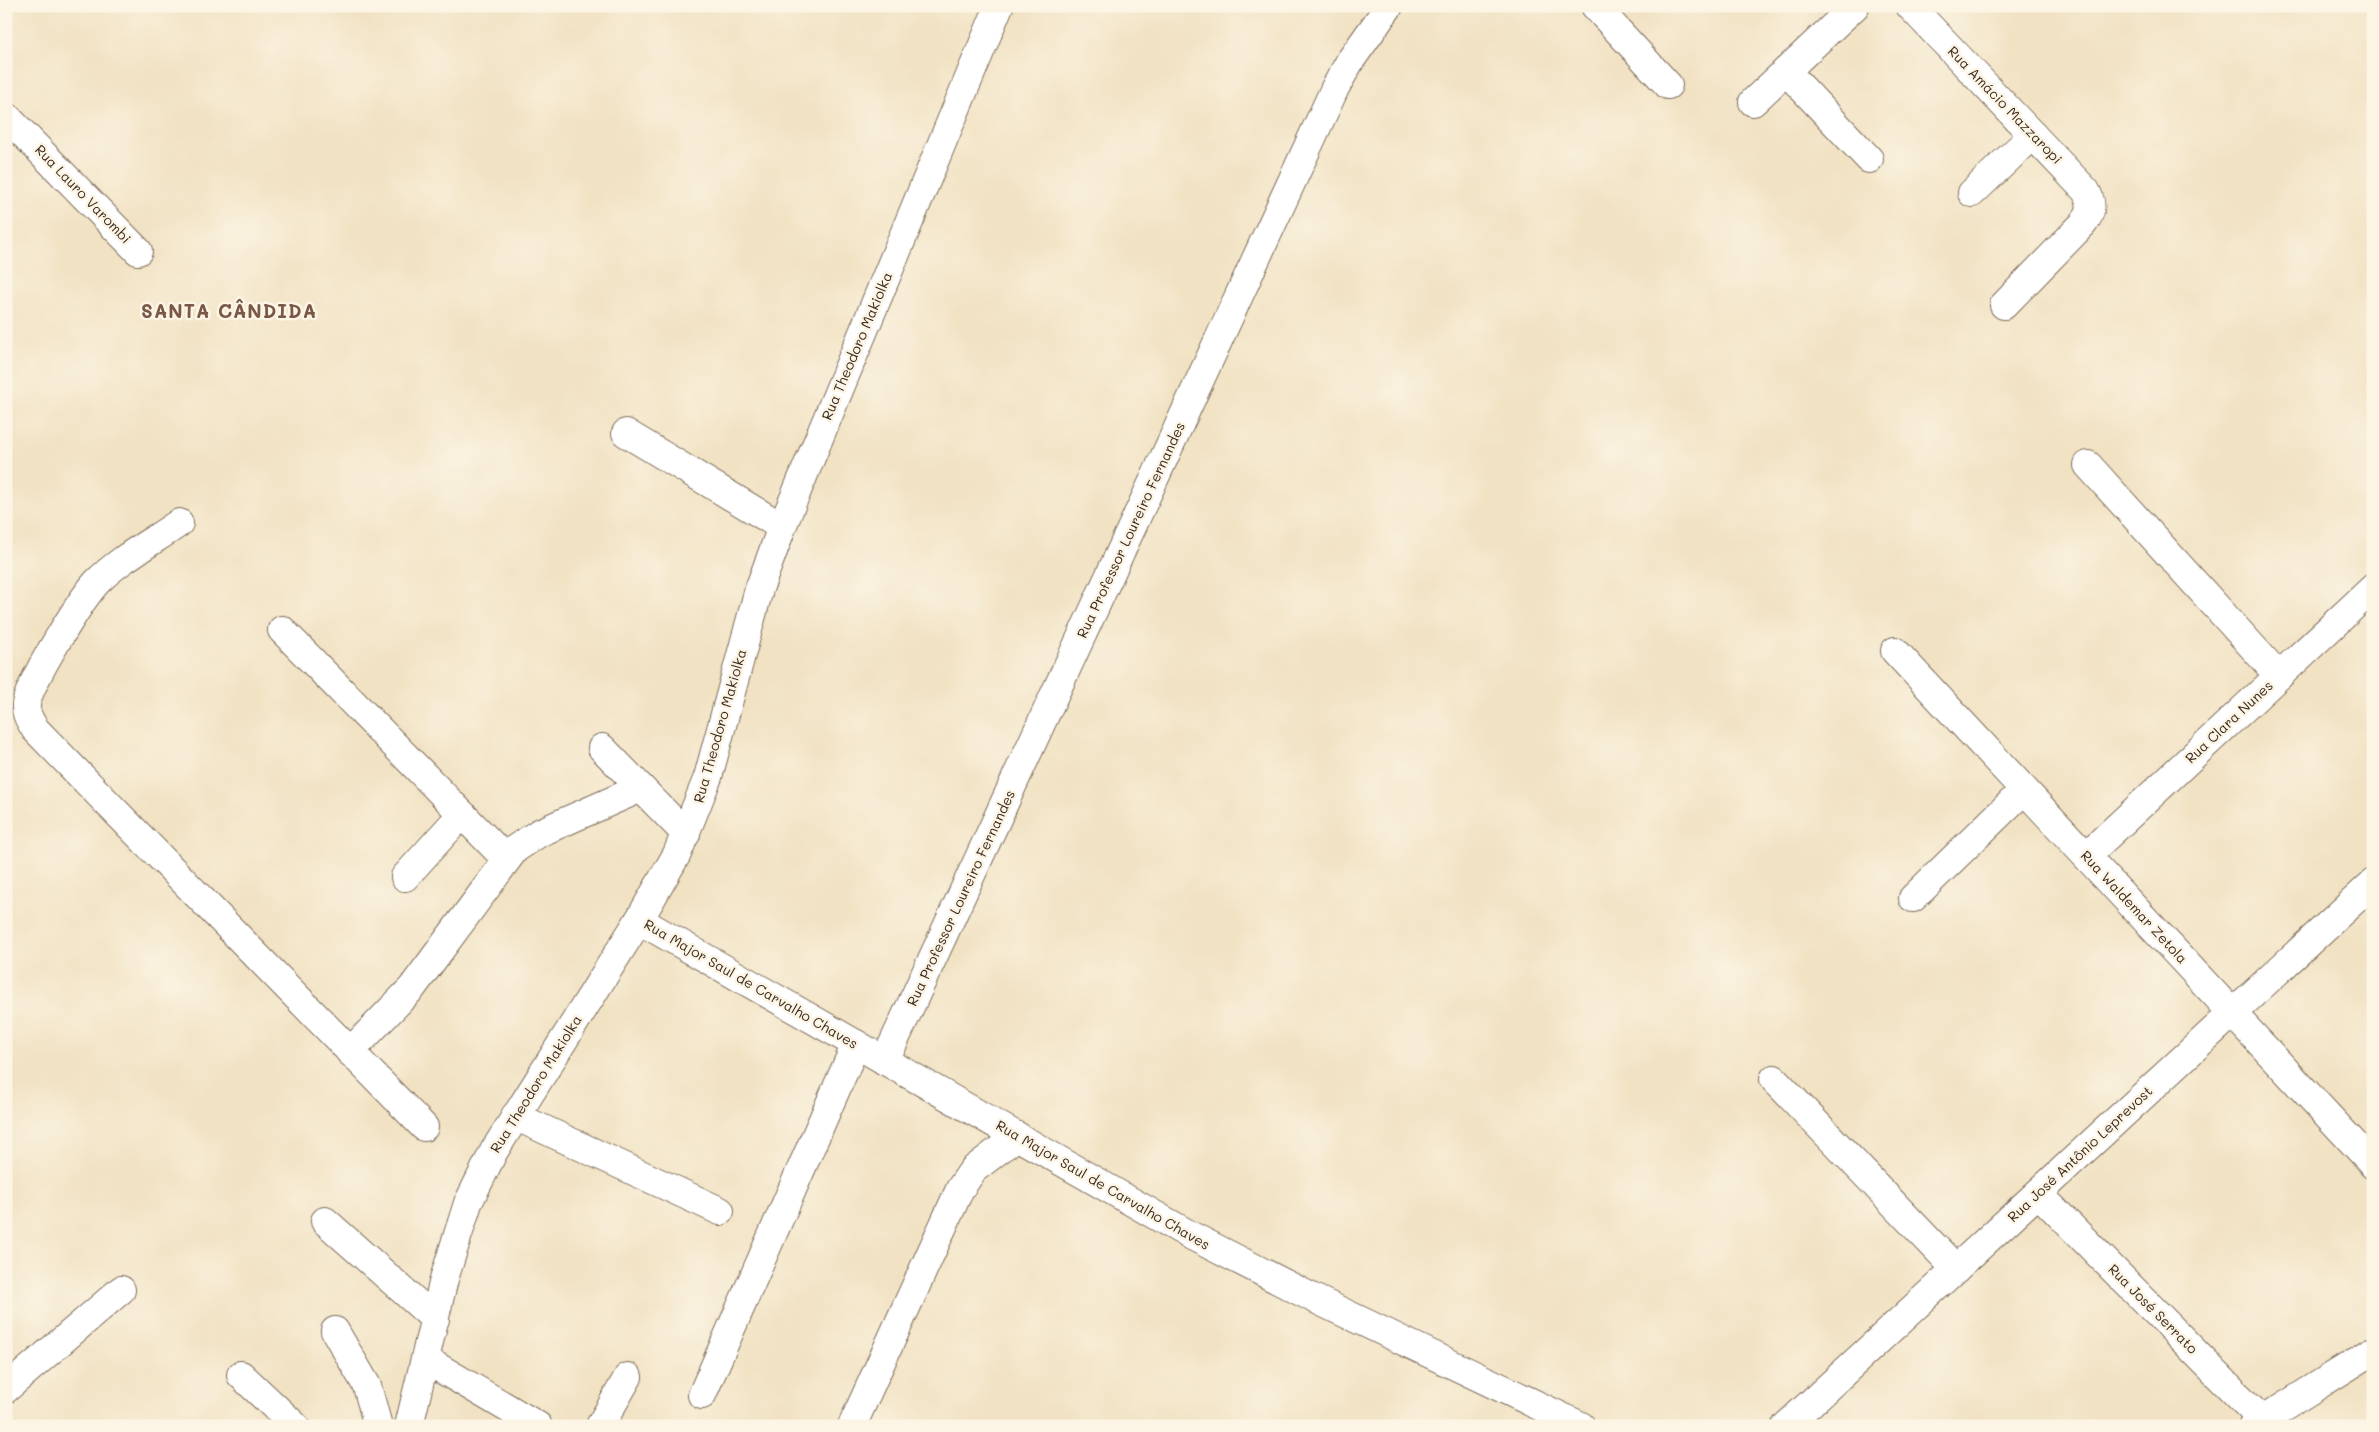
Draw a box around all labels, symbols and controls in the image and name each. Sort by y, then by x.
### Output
street label: Rua Amácio Mazzaropi [1944,42,2067,168]
street label: Rua Lauro Varombi [31,140,136,247]
street label: Rua Theodoro Makiolka [817,269,896,423]
district label: SANTA CÂNDIDA [141,298,317,323]
street label: Rua Professor Loureiro Fernandes [1072,419,1189,641]
street label: Rua Theodoro Makiolka [688,647,751,805]
street label: Rua Clara Nunes [2181,676,2277,767]
street label: Rua Professor Loureiro Fernandes [902,787,1019,1009]
street label: Rua Waldemar Zetola [2077,846,2192,967]
street label: Rua Major Saul de Carvalho Chaves [641,914,862,1053]
street label: Rua Theodoro Makiolka [485,1011,586,1156]
street label: Rua José Antônio Leprevost [2003,1081,2156,1226]
street label: Rua Major Saul de Carvalho Chaves [993,1115,1214,1254]
street label: Rua José Serrato [2104,1260,2202,1358]

